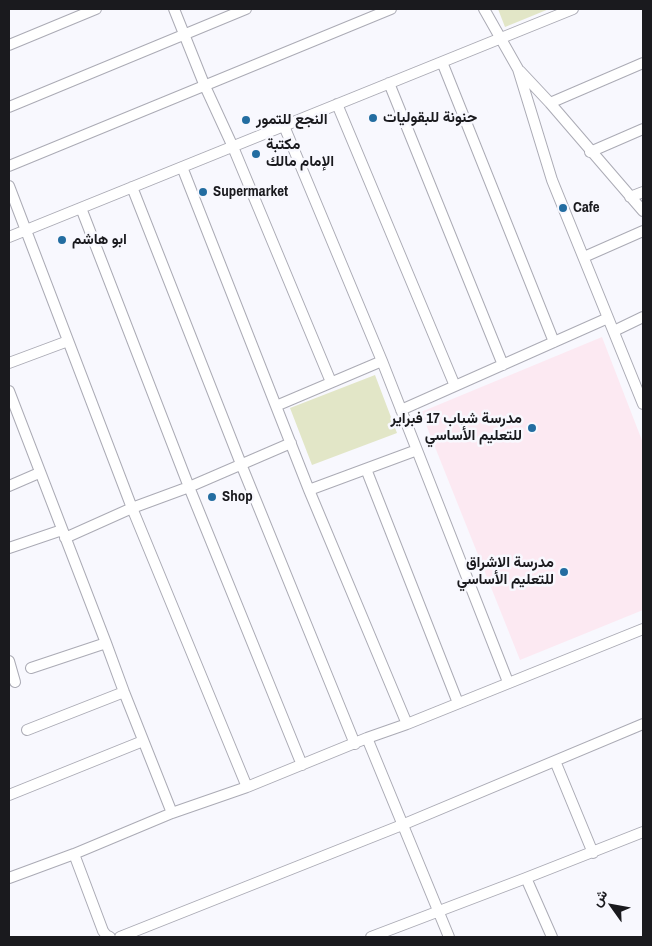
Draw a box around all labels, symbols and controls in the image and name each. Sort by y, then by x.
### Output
place label: حنونة للبقوليات [383,109,477,127]
place label: النجع للتمور [256,111,328,129]
marker: حنونة للبقوليات [367,112,379,124]
marker: النجع للتمور [240,114,252,126]
place label: مكتبة الإمام مالك [266,136,334,171]
marker: مكتبة الإمام مالك [250,148,262,160]
place label: Supermarket [213,183,288,201]
marker: Supermarket [197,186,209,198]
place label: Cafe [573,199,600,217]
marker: Cafe [557,202,569,214]
place label: ابو هاشم [72,231,127,249]
marker: ابو هاشم [56,234,68,246]
place label: مدرسة شباب 17 فبراير للتعليم الأساسي [391,410,522,445]
marker: مدرسة شباب 17 فبراير للتعليم الأساسي [526,422,538,434]
place label: Shop [222,488,253,506]
marker: Shop [206,491,218,503]
place label: مدرسة الاشراق للتعليم الأساسي [457,554,554,589]
marker: مدرسة الاشراق للتعليم الأساسي [558,566,570,578]
north arrow [587,881,637,931]
text: ش [587,886,611,910]

